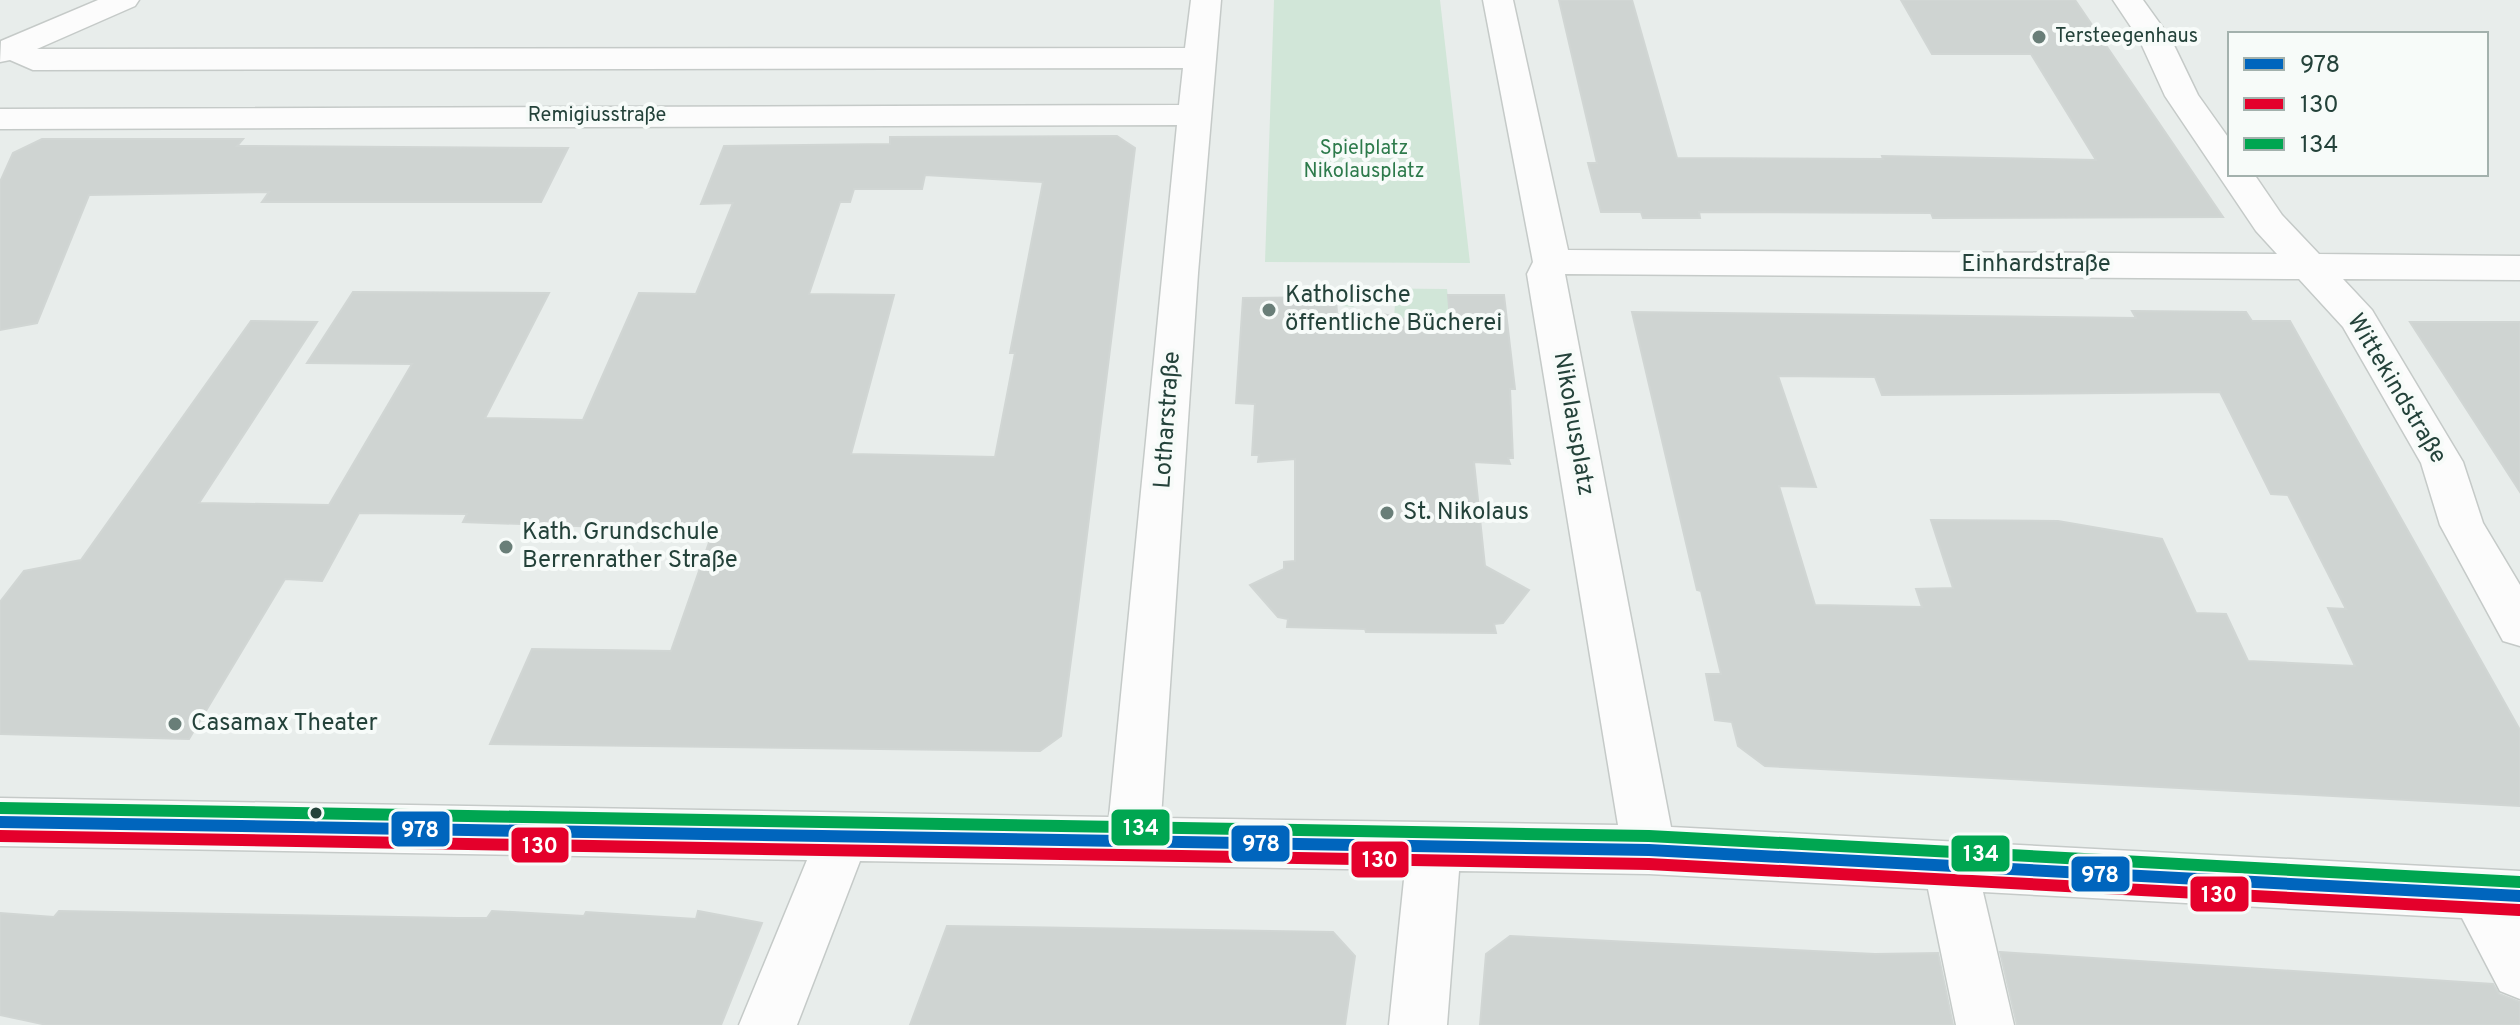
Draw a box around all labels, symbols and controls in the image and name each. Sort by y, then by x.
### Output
place label: Tersteegenhaus [2055,24,2198,50]
marker: Tersteegenhaus [2030,28,2048,46]
legend [2228,32,2488,176]
text: 978 [2300,51,2340,81]
text: 130 [2300,91,2339,121]
street label: Remigiusstraße [528,103,666,129]
text: 134 [2300,131,2338,161]
park label: Spielplatz Nikolausplatz [1303,136,1425,185]
street label: Einhardstraße [1961,250,2111,280]
place label: Katholische öffentliche Bücherei [1285,281,1502,339]
marker: Katholische öffentliche Bücherei [1260,301,1278,319]
street label: Wittekindstraße [2339,309,2453,469]
street label: Lotharstraße [1148,350,1188,490]
street label: Nikolausplatz [1546,350,1600,498]
place label: St. Nikolaus [1403,498,1529,528]
marker: St. Nikolaus [1378,504,1396,522]
place label: Kath. Grundschule Berrenrather Straße [522,518,738,576]
marker: Kath. Grundschule Berrenrather Straße [497,538,515,556]
place label: Casamax Theater [191,709,378,739]
marker: Casamax Theater [166,715,184,733]
unlabelled marker [308,805,324,821]
line badge: 134 [1110,808,1171,847]
line badge: 978 [390,810,451,848]
text: 134 [1123,816,1159,843]
text: 978 [401,818,439,845]
line badge: 978 [1230,824,1291,863]
line badge: 130 [510,826,570,864]
text: 978 [1242,832,1280,859]
text: 130 [522,834,558,861]
line badge: 134 [1950,834,2011,873]
line badge: 130 [1350,840,1410,879]
text: 134 [1963,842,1999,869]
text: 130 [1362,848,1398,875]
line badge: 978 [2070,855,2131,893]
text: 978 [2081,863,2119,890]
line badge: 130 [2189,875,2250,913]
text: 130 [2201,883,2237,910]

